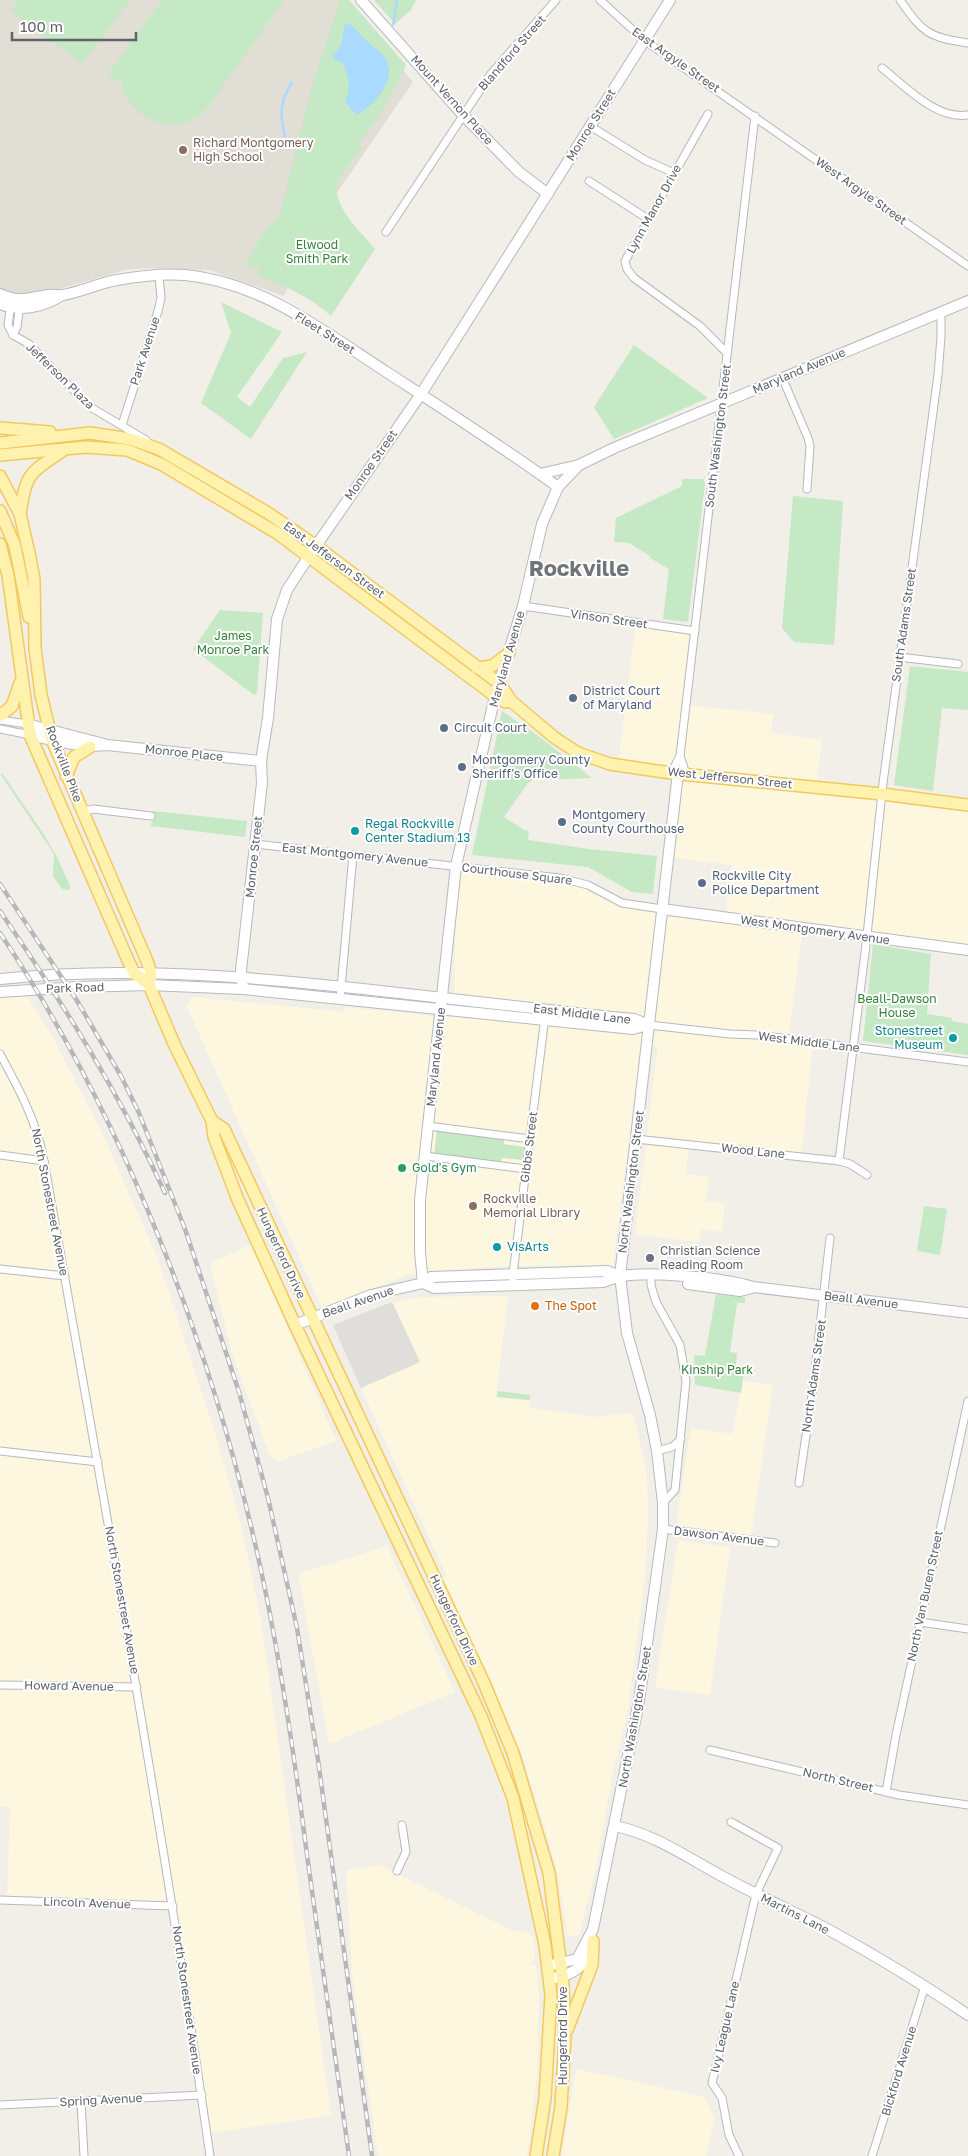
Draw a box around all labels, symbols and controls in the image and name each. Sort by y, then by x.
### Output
scale bar [12,10,136,42]
street label: Blandford Street [475,12,549,94]
text: 100 m [20,17,63,35]
street label: East Argyle Street [629,24,723,96]
street label: Mount Vernon Place [408,52,497,148]
street label: Monroe Street [562,86,619,164]
place label: Richard Montgomery High School [193,135,314,164]
marker: Richard Montgomery High School [177,144,189,156]
street label: West Argyle Street [813,153,910,228]
street label: Lynn Manor Drive [623,162,684,256]
park label: Elwood Smith Park [286,237,349,266]
street label: Fleet Street [292,308,358,357]
street label: Park Avenue [126,315,163,387]
street label: Jefferson Plaza [23,339,98,412]
street label: Maryland Avenue [750,344,848,397]
street label: South Washington Street [701,363,734,509]
street label: Monroe Street [341,427,400,503]
street label: East Jefferson Street [281,518,388,601]
district label: Rockville [529,554,629,581]
street label: South Adams Street [888,567,919,683]
street label: Vinson Street [569,606,649,631]
street label: Maryland Avenue [486,609,527,709]
park label: James Monroe Park [197,628,270,657]
place label: District Court of Maryland [583,683,661,712]
marker: District Court of Maryland [567,692,579,704]
place label: Circuit Court [454,720,527,735]
marker: Circuit Court [438,722,450,734]
street label: Rockville Pike [43,723,86,804]
street label: Monroe Place [144,741,224,764]
place label: Montgomery County Sheriff's Office [472,752,590,781]
marker: Montgomery County Sheriff's Office [456,761,468,773]
street label: West Jefferson Street [667,763,793,792]
place label: Montgomery County Courthouse [572,807,684,836]
street label: Monroe Street [242,815,265,899]
place label: Regal Rockville Center Stadium 13 [365,816,470,845]
marker: Montgomery County Courthouse [556,816,568,828]
marker: Regal Rockville Center Stadium 13 [349,825,361,837]
street label: East Montgomery Avenue [281,839,429,870]
street label: Courthouse Square [461,859,573,888]
place label: Rockville City Police Department [712,868,820,897]
marker: Rockville City Police Department [696,877,708,889]
street label: West Montgomery Avenue [739,912,891,947]
street label: Park Road [46,979,104,996]
park label: Beall-Dawson House [857,991,937,1020]
street label: East Middle Lane [532,1000,632,1027]
street label: Maryland Avenue [423,1007,448,1107]
place label: Stonestreet Museum [875,1023,943,1052]
street label: West Middle Lane [757,1028,861,1055]
marker: Stonestreet Museum [947,1032,959,1044]
street label: North Washington Street [614,1109,647,1254]
street label: Gibbs Street [517,1110,540,1183]
street label: North Stonestreet Avenue [29,1127,72,1277]
street label: Wood Lane [720,1140,786,1161]
place label: Gold's Gym [412,1160,477,1175]
marker: Gold's Gym [396,1162,408,1174]
place label: Rockville Memorial Library [483,1191,580,1220]
marker: Rockville Memorial Library [467,1200,479,1212]
street label: Hungerford Drive [254,1205,309,1301]
place label: VisArts [507,1239,549,1254]
marker: VisArts [491,1241,503,1253]
place label: Christian Science Reading Room [660,1243,760,1272]
marker: Christian Science Reading Room [644,1252,656,1264]
street label: Beall Avenue [320,1282,396,1321]
street label: Beall Avenue [823,1288,899,1312]
place label: The Spot [545,1298,597,1313]
marker: The Spot [529,1300,541,1312]
street label: North Adams Street [798,1318,829,1433]
park label: Kinship Park [681,1362,753,1377]
street label: Dawson Avenue [673,1523,765,1549]
street label: North Stonestreet Avenue [102,1525,143,1675]
street label: North Van Buren Street [903,1529,946,1663]
street label: Hungerford Drive [427,1572,482,1668]
street label: North Washington Street [615,1645,654,1789]
street label: Howard Avenue [24,1677,114,1694]
street label: North Street [801,1764,875,1795]
street label: Martins Lane [758,1890,832,1937]
street label: Lincoln Avenue [43,1893,131,1912]
street label: North Stonestreet Avenue [170,1925,205,2075]
street label: Ivy League Lane [707,1980,742,2074]
street label: Hungerford Drive [555,1986,570,2086]
street label: Bickford Avenue [878,2024,919,2118]
street label: Spring Avenue [59,2090,143,2109]

